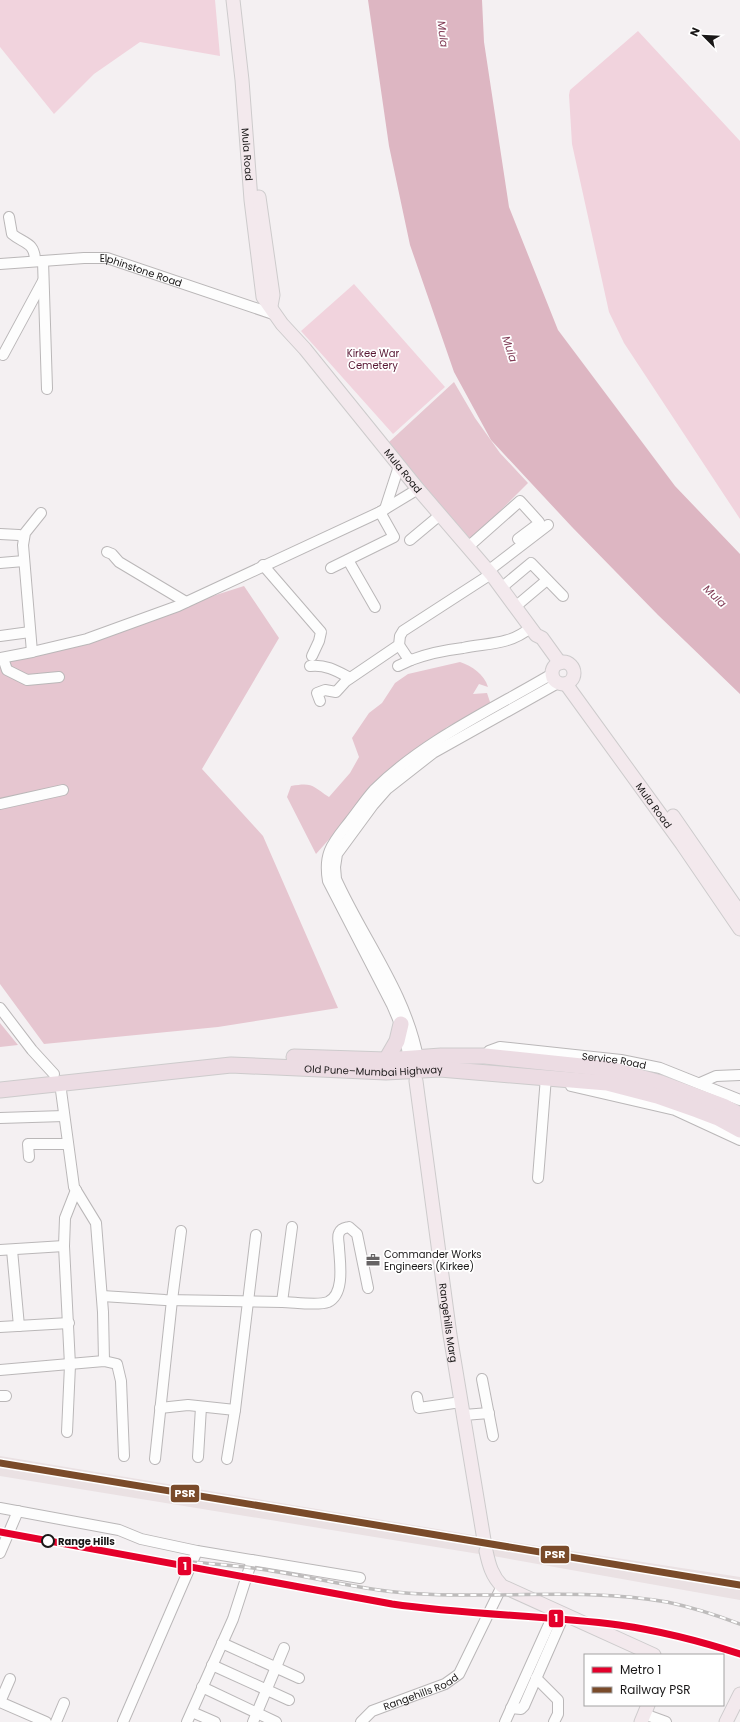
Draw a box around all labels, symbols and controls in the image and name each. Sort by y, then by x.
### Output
north arrow [684,16,724,56]
water label: Mula [433,20,453,49]
text: N [686,25,704,39]
street label: Mula Road [238,127,257,181]
street label: Elphinstone Road [100,251,184,291]
water label: Mula [498,334,522,365]
park label: Kirkee War Cemetery [347,346,400,373]
street label: Mula Road [380,446,425,496]
water label: Mula [700,581,731,611]
street label: Mula Road [632,780,675,832]
street label: Service Road [581,1049,648,1073]
street label: Old Pune–Mumbai Highway [304,1061,443,1080]
place label: Commander Works Engineers (Kirkee) [384,1247,482,1274]
office icon: Commander Works Engineers (Kirkee) [365,1252,381,1268]
street label: Rangehills Marg [435,1282,461,1364]
line badge: PSR [170,1484,200,1503]
text: PSR [175,1485,195,1501]
marker: Range Hills [41,1534,55,1548]
place label: Range Hills [58,1534,115,1549]
line badge: PSR [540,1545,570,1564]
text: PSR [545,1546,565,1562]
line badge: 1 [177,1556,192,1576]
text: 1 [183,1558,187,1574]
line badge: 1 [548,1609,564,1628]
text: 1 [554,1610,558,1626]
legend [584,1654,724,1706]
text: Metro 1 [620,1661,661,1678]
street label: Rangehills Road [381,1670,462,1714]
text: Railway PSR [620,1681,691,1698]

